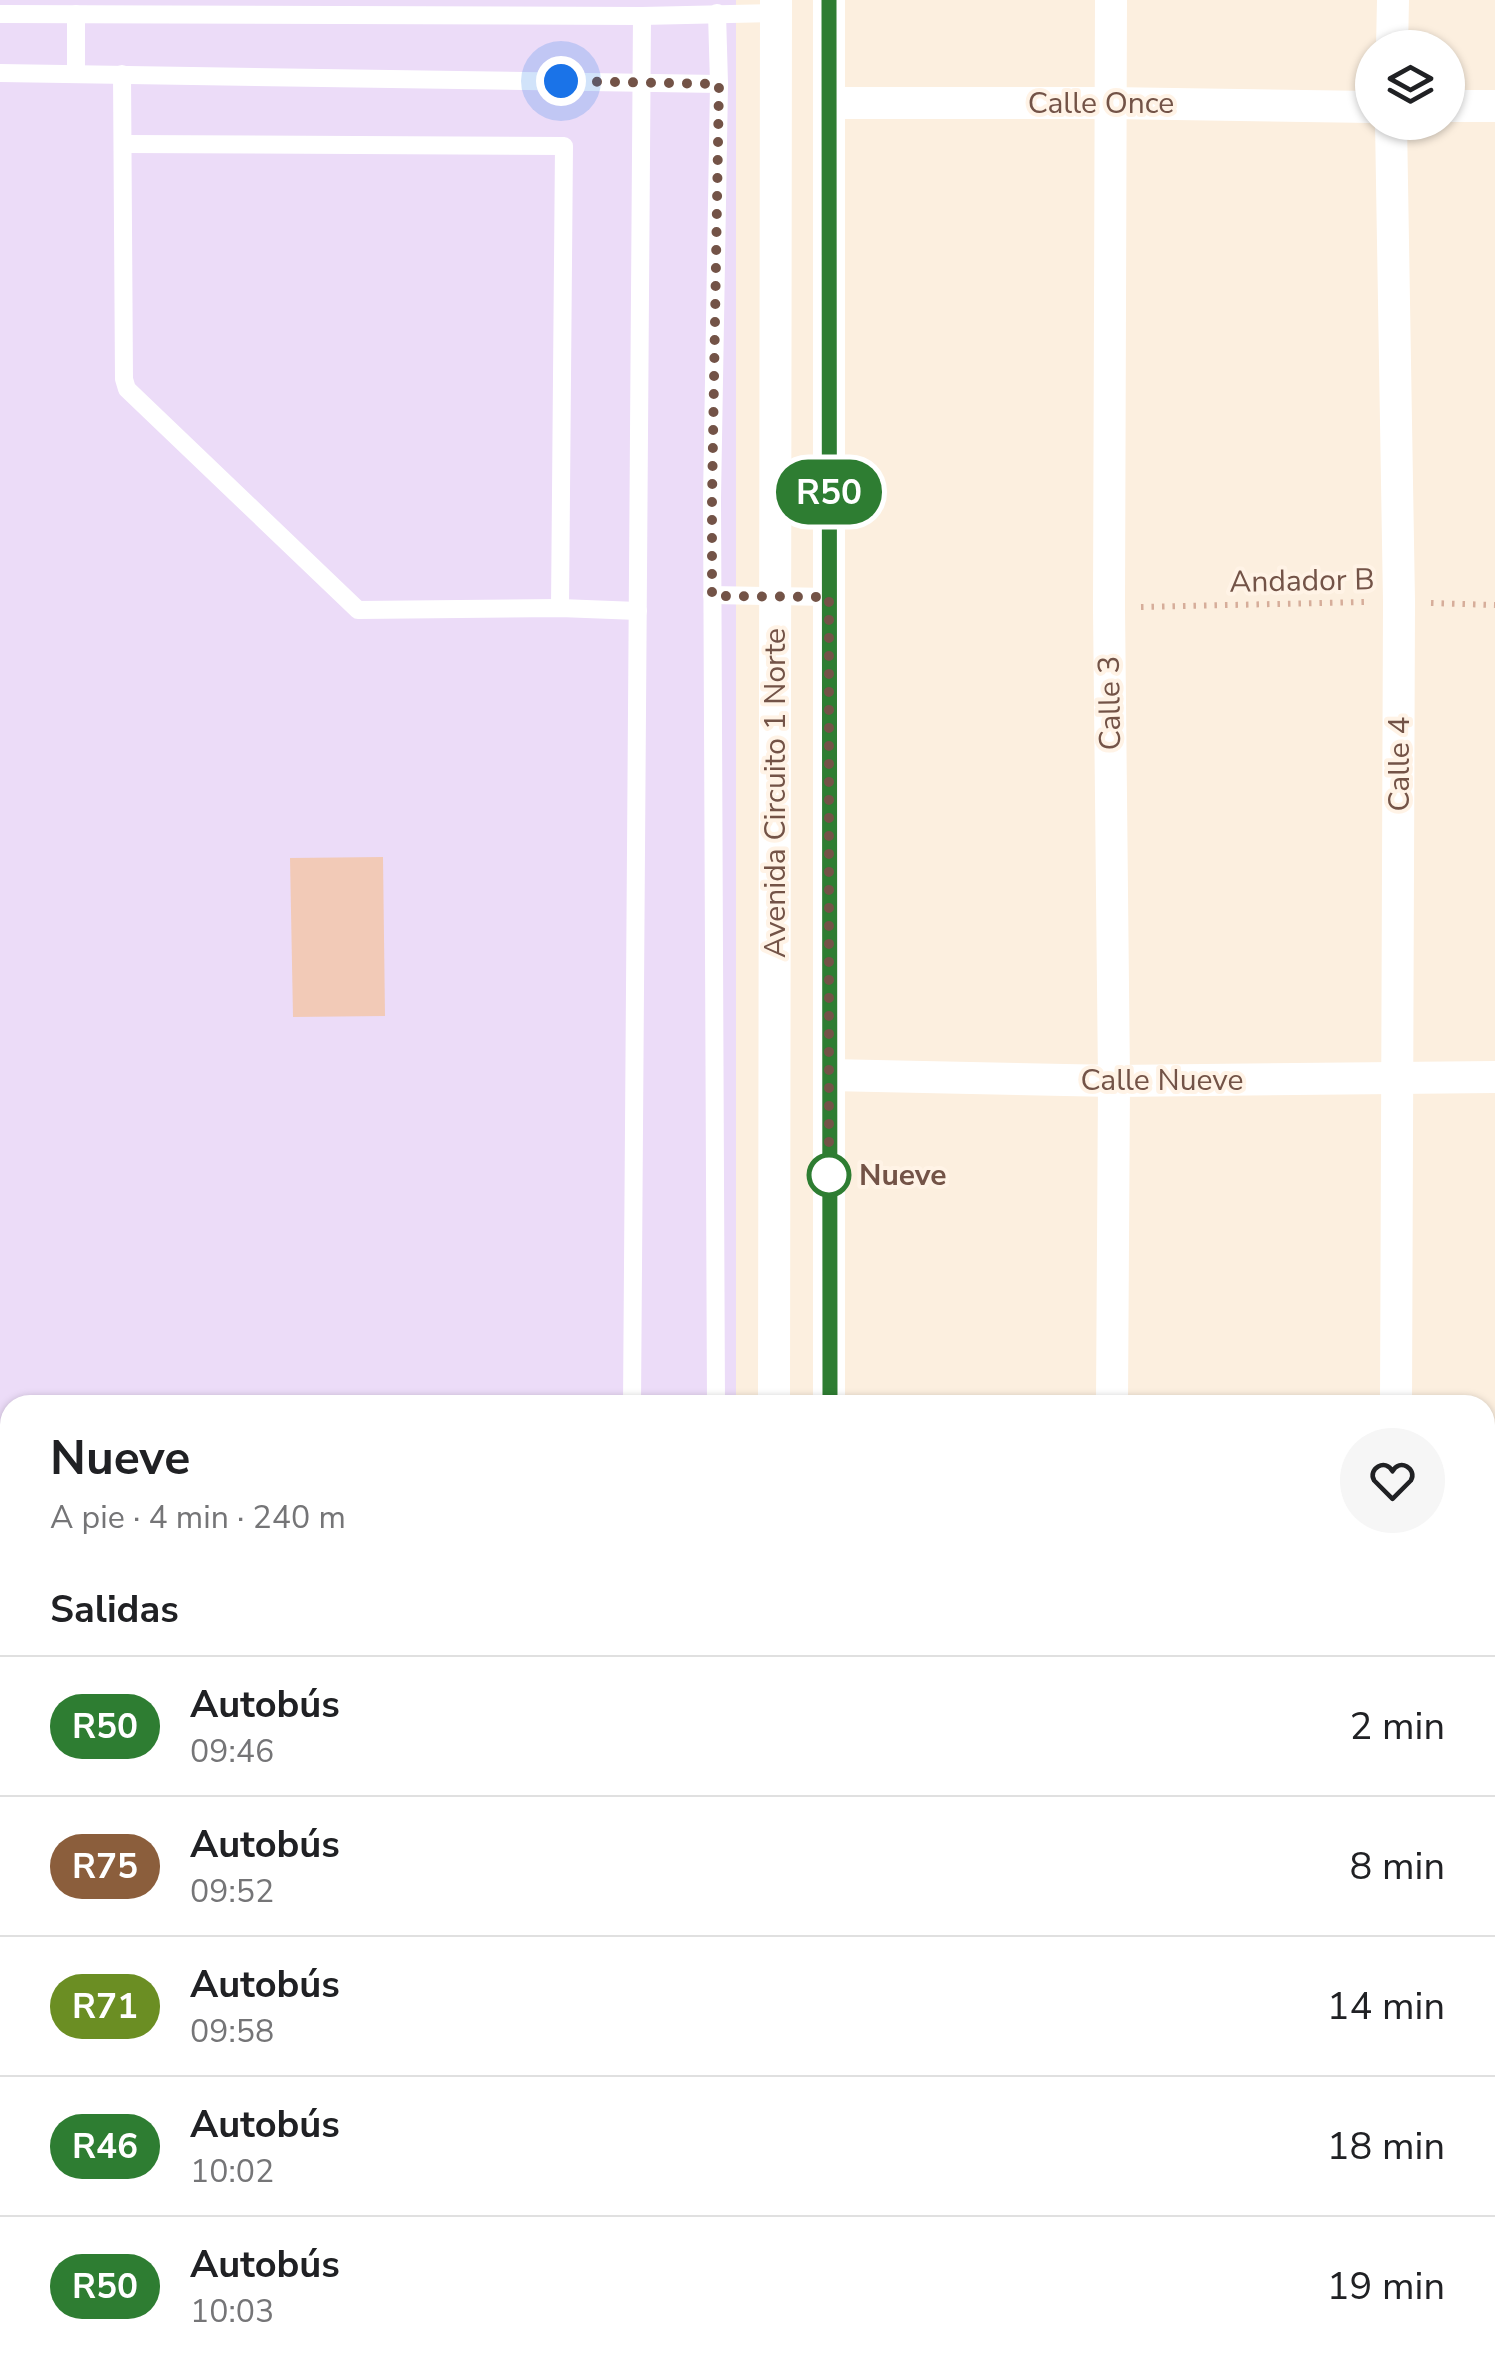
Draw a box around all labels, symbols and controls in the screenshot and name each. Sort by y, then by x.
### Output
map controls [1355,30,1465,140]
button: layers [1355,30,1465,140]
your location [536,56,586,106]
street label: Calle Once [1028,83,1174,124]
line badge: R50 [772,460,886,524]
text: R50 [796,469,862,516]
street label: Andador B [1229,559,1375,603]
street label: Avenida Circuito 1 Norte [755,628,796,958]
street label: Calle 3 [1089,655,1131,751]
street label: Calle 4 [1379,717,1420,811]
street label: Calle Nueve [1081,1060,1243,1101]
marker: Nueve [808,1154,850,1196]
place label: Nueve [859,1155,947,1196]
text: Nueve [50,1425,190,1491]
button: heart [1340,1428,1445,1533]
text: A pie · 4 min · 240 m [50,1496,346,1539]
text: Salidas [50,1584,179,1635]
text: Autobús [190,1679,340,1730]
text: 2 min [1350,1701,1445,1752]
text: R50 [72,1703,138,1750]
text: 09:46 [190,1730,274,1773]
text: Autobús [190,1819,340,1870]
text: 8 min [1350,1841,1445,1892]
text: R75 [72,1843,138,1890]
text: 09:52 [190,1870,274,1913]
text: Autobús [190,1959,340,2010]
text: 14 min [1327,1981,1445,2032]
text: R71 [72,1983,138,2030]
text: 09:58 [190,2010,274,2053]
text: Autobús [190,2099,340,2150]
text: 18 min [1327,2121,1445,2172]
text: R46 [72,2123,138,2170]
text: 10:02 [190,2150,274,2193]
text: Autobús [190,2239,340,2290]
text: 19 min [1327,2261,1445,2312]
text: R50 [72,2263,138,2310]
text: 10:03 [190,2290,274,2333]

